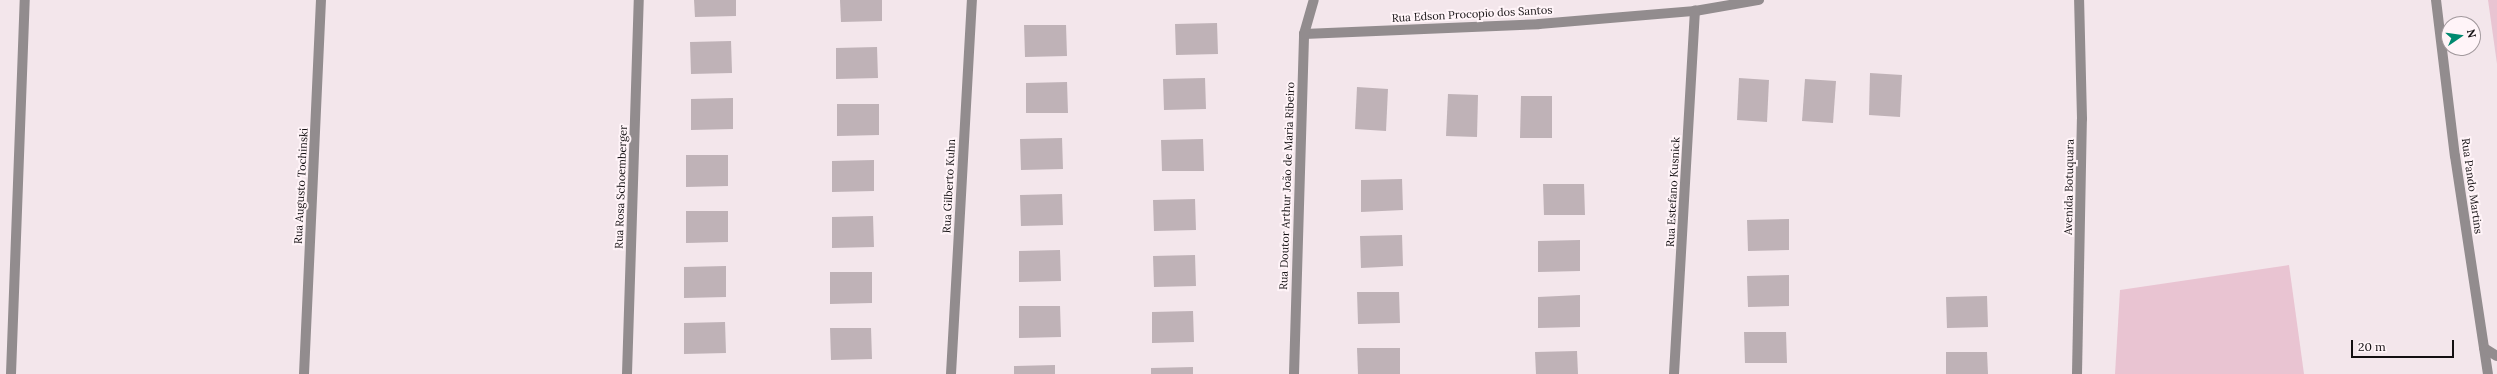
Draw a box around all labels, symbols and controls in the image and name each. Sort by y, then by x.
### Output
street label: Rua Edson Procopio dos Santos [1391,3,1553,25]
north arrow [2441,16,2481,56]
text: N [2464,28,2479,39]
street label: Rua Doutor Arthur João de Maria Ribeiro [1277,82,1297,290]
street label: Rua Rosa Schoemberger [612,125,630,249]
street label: Rua Augusto Tochinski [291,128,311,244]
street label: Rua Estefano Kusnick [1664,137,1682,247]
street label: Rua Pando Martins [2459,137,2485,235]
street label: Rua Gilberto Kuhn [940,138,958,234]
street label: Avenida Botuquara [2062,139,2076,235]
scale bar [2353,332,2456,358]
text: 20 m [2358,339,2386,354]

